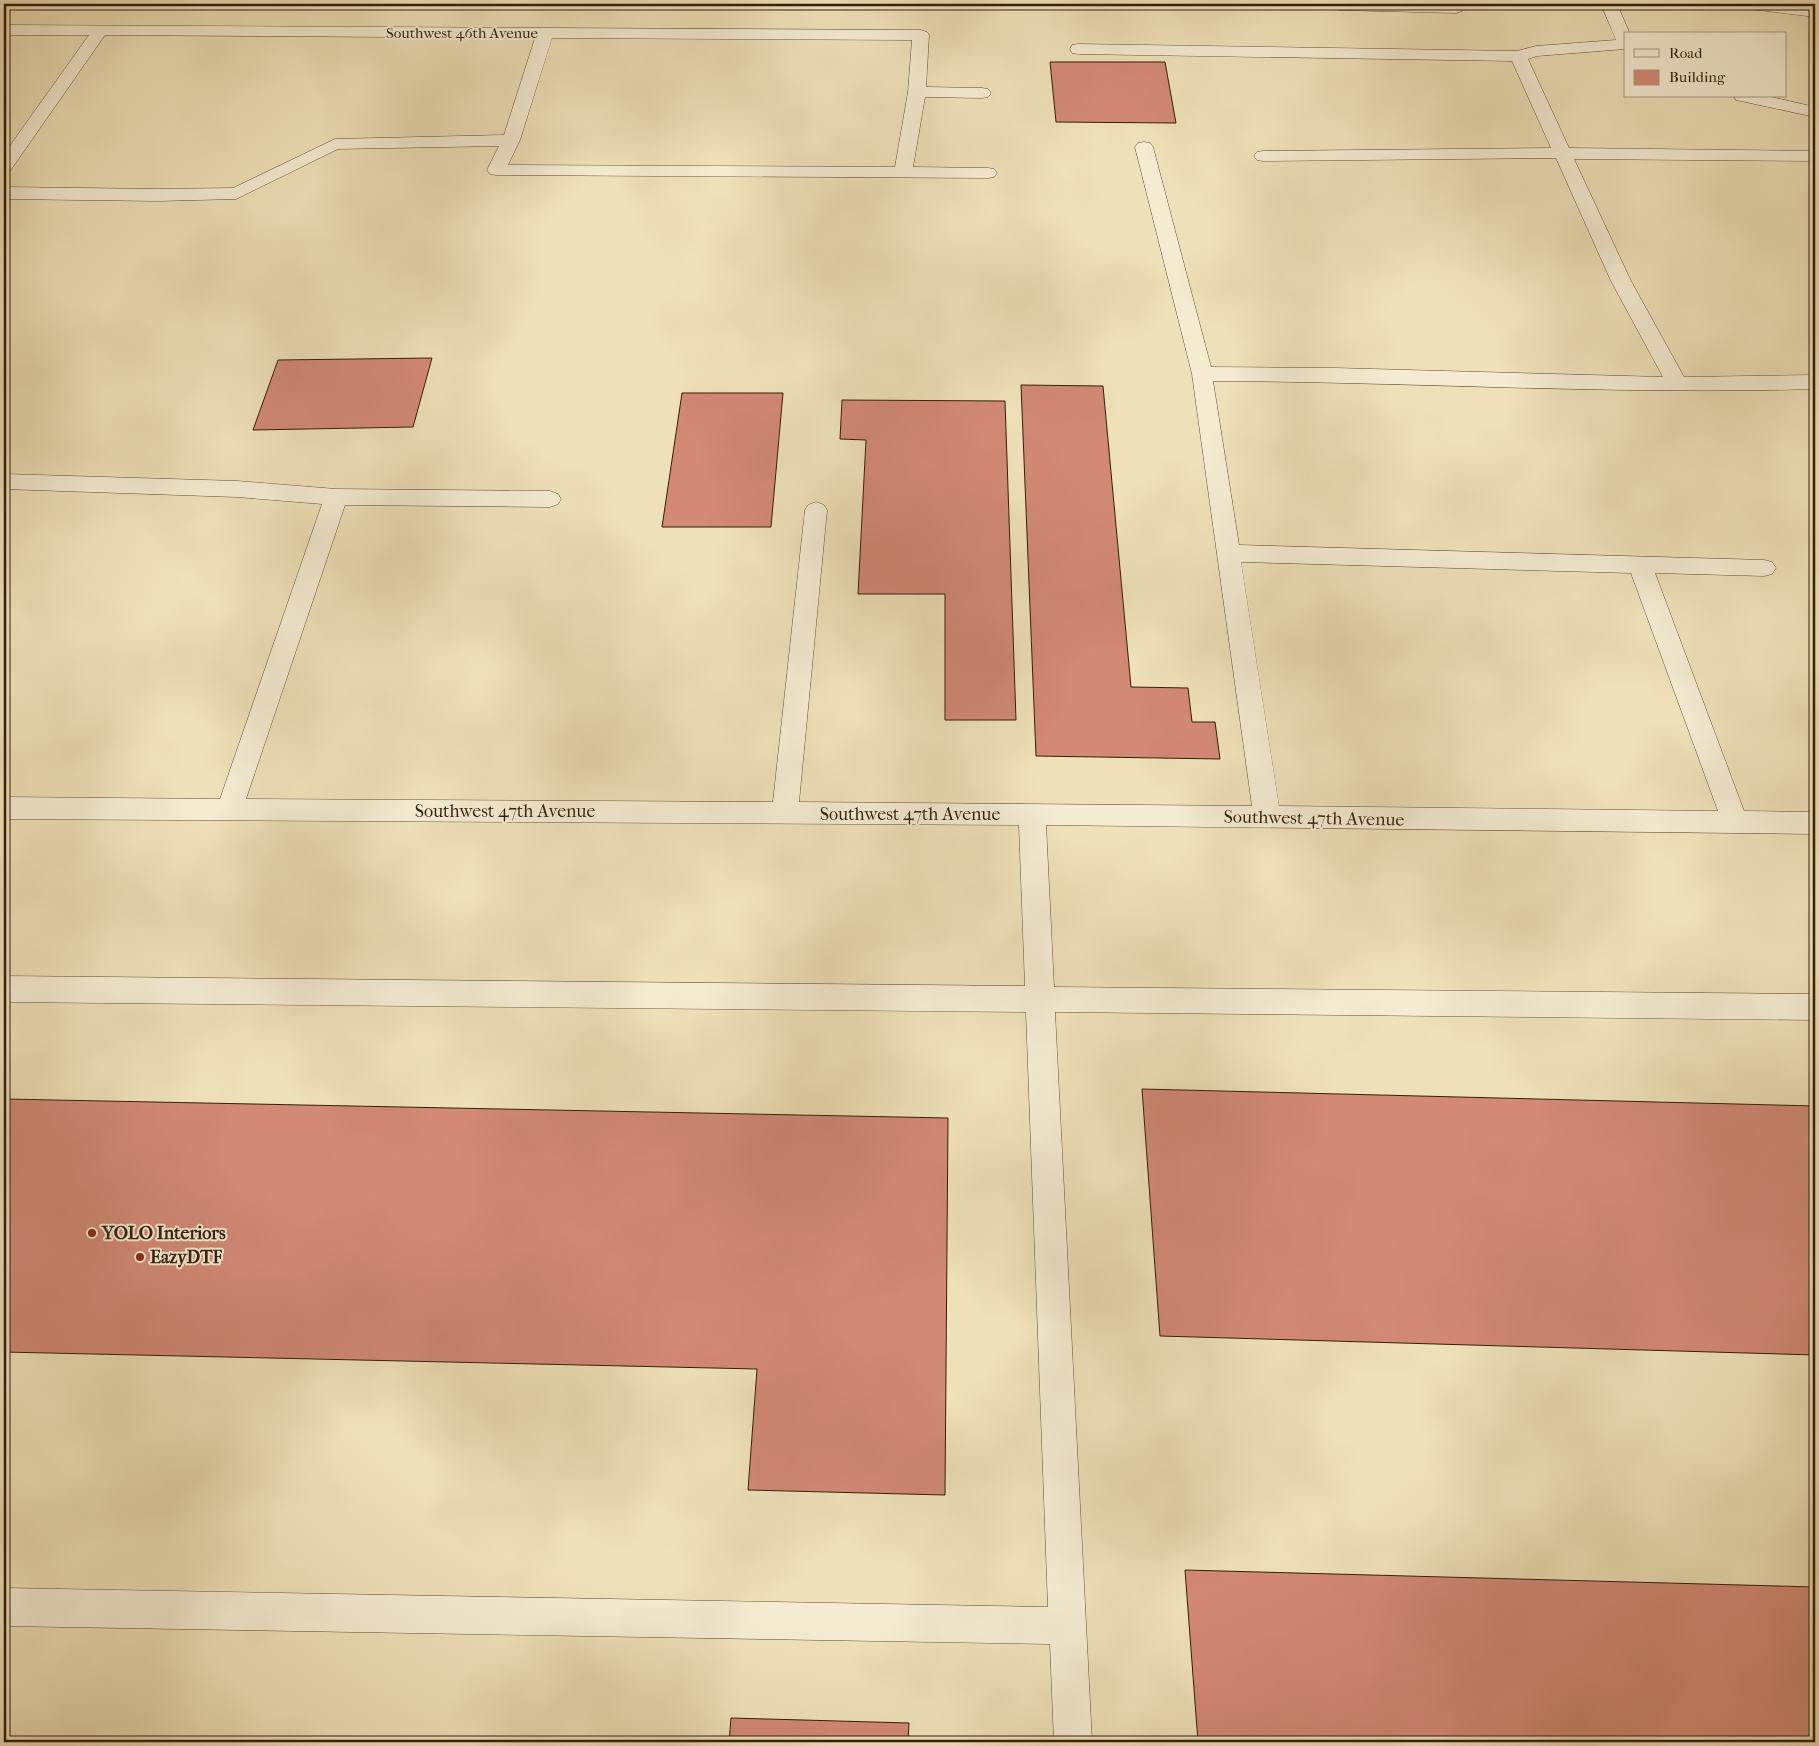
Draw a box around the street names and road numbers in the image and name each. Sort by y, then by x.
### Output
street label: Southwest 46th Avenue [386,24,539,42]
street label: Southwest 47th Avenue [415,801,595,822]
street label: Southwest 47th Avenue [820,804,1000,825]
street label: Southwest 47th Avenue [1223,806,1405,831]

